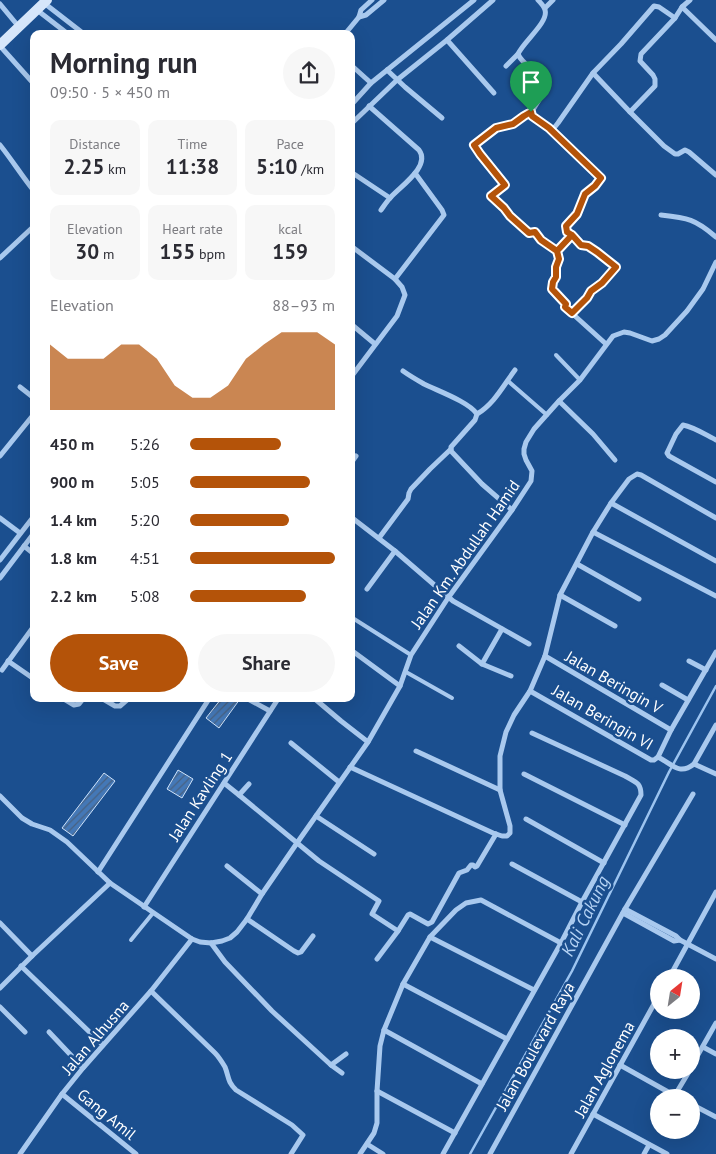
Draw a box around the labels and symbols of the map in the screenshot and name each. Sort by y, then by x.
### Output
pin [510,61,552,112]
street label: Jalan Km. Abdullah Hamid [406,476,524,633]
street label: Jalan Beringin V [561,646,667,718]
street label: Jalan Beringin VI [548,679,657,754]
street label: Jalan Kavling 1 [163,748,236,845]
water label: Kali Cakung [556,872,614,960]
north arrow [650,969,700,1019]
street label: Jalan Boulevard Raya [491,978,579,1115]
street label: Jalan Alhusna [56,996,133,1079]
street label: Jalan Aglonema [569,1018,639,1121]
street label: Gang Amil [73,1084,141,1144]

